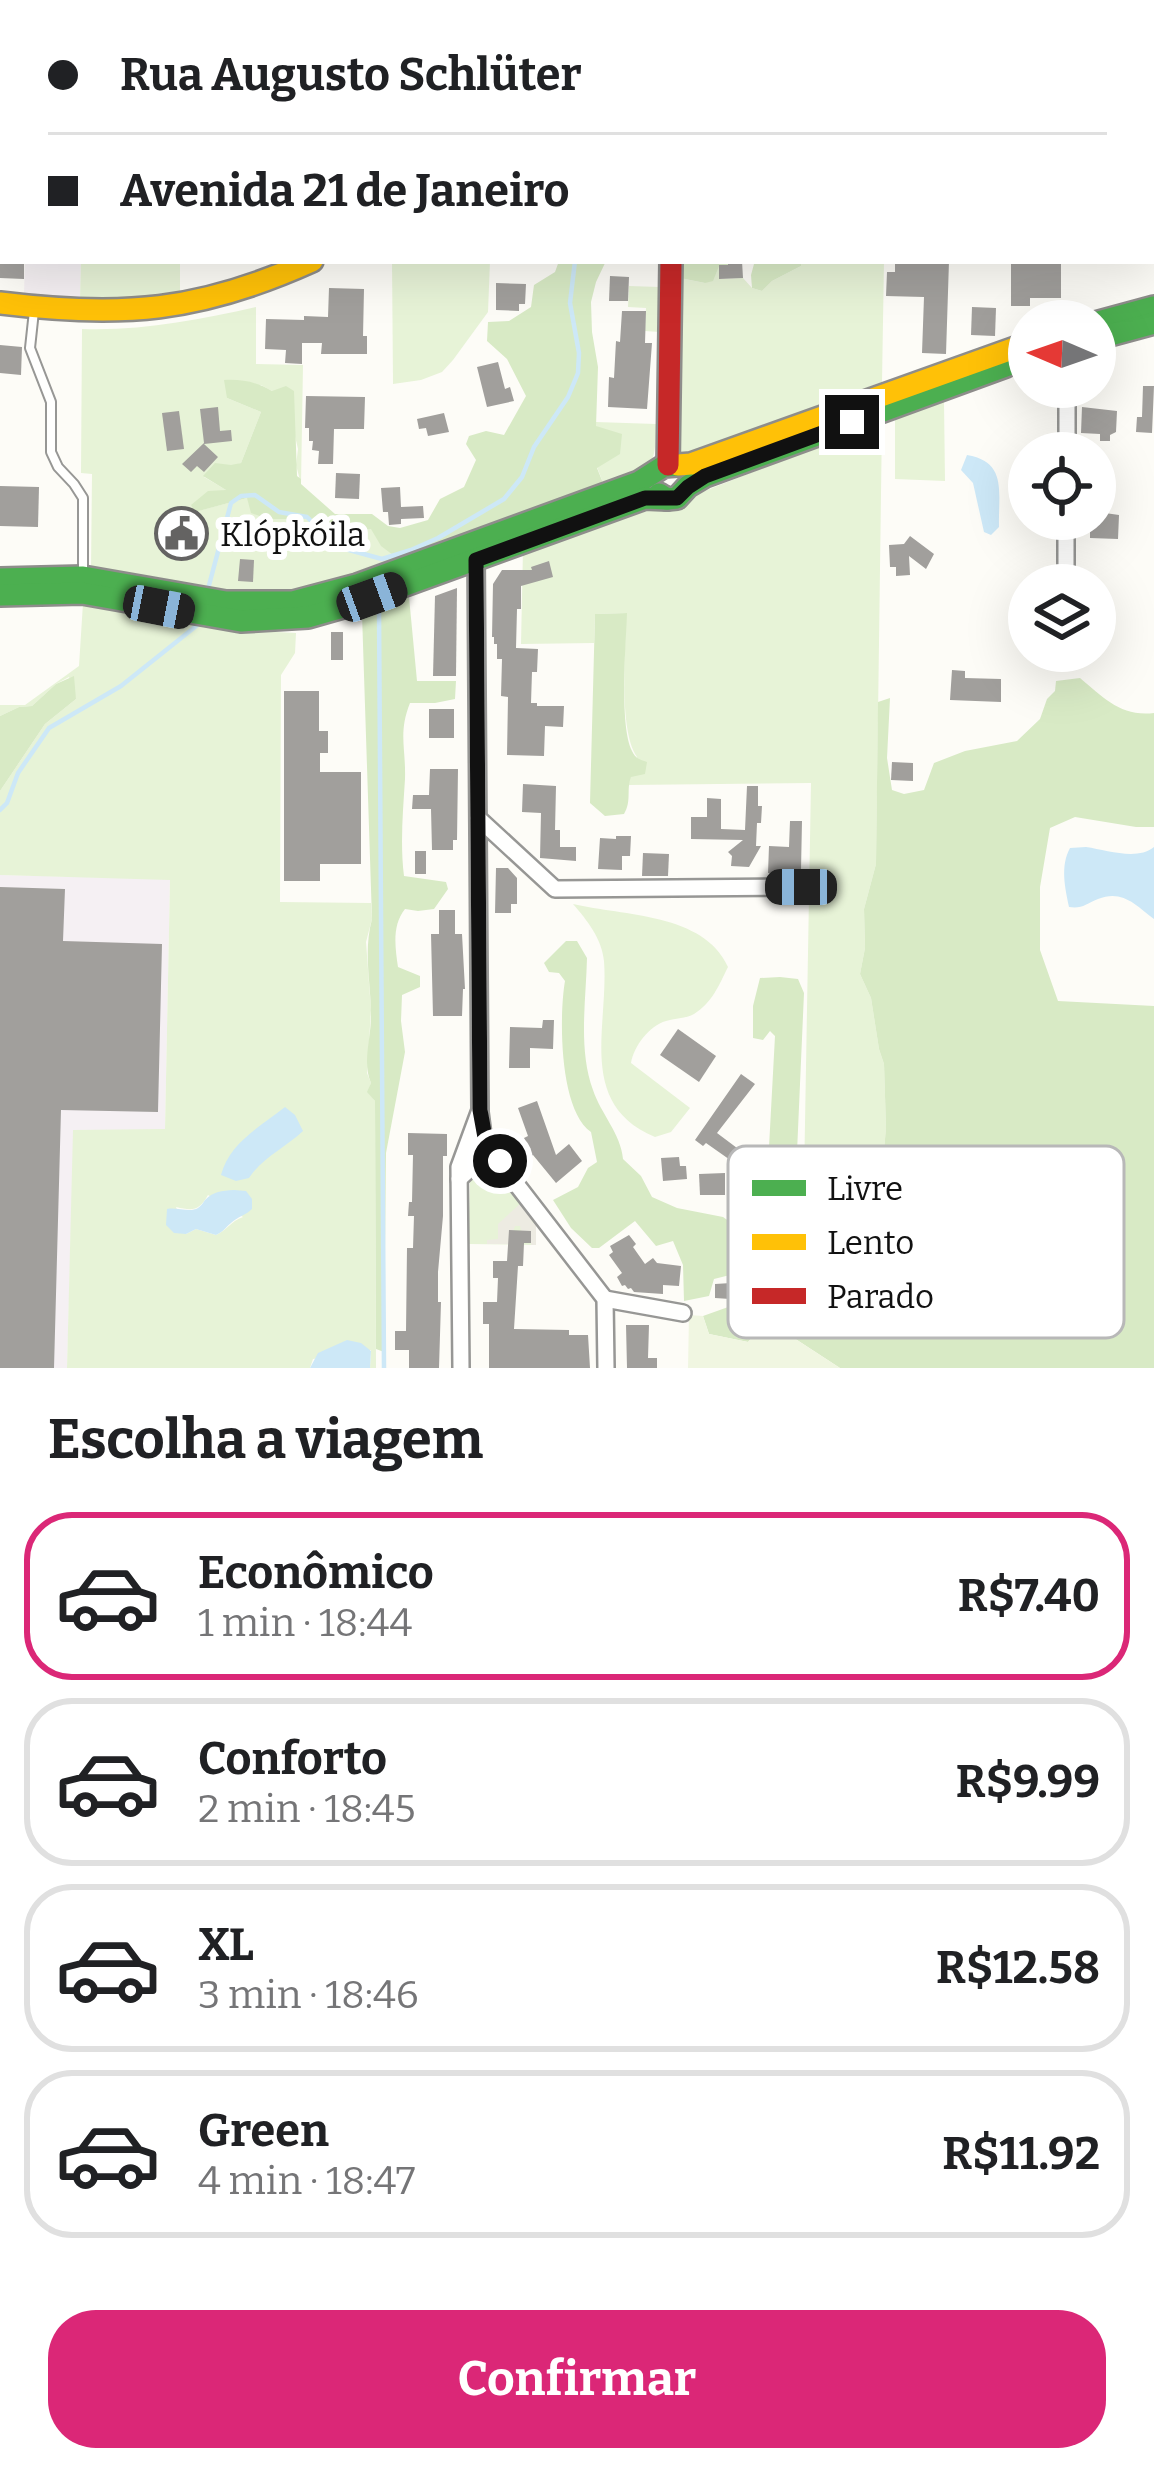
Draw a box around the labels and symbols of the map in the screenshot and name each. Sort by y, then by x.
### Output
north arrow [1008,300,1116,408]
route end [825,395,879,449]
public building icon: Klópkóila [153,506,209,562]
place label: Klópkóila [220,515,365,555]
car [332,568,412,626]
car [120,582,198,632]
car [765,869,837,905]
route start [473,1134,527,1188]
legend [728,1146,1124,1338]
text: Livre [827,1169,903,1209]
text: Lento [827,1223,914,1263]
text: Parado [827,1277,934,1317]

